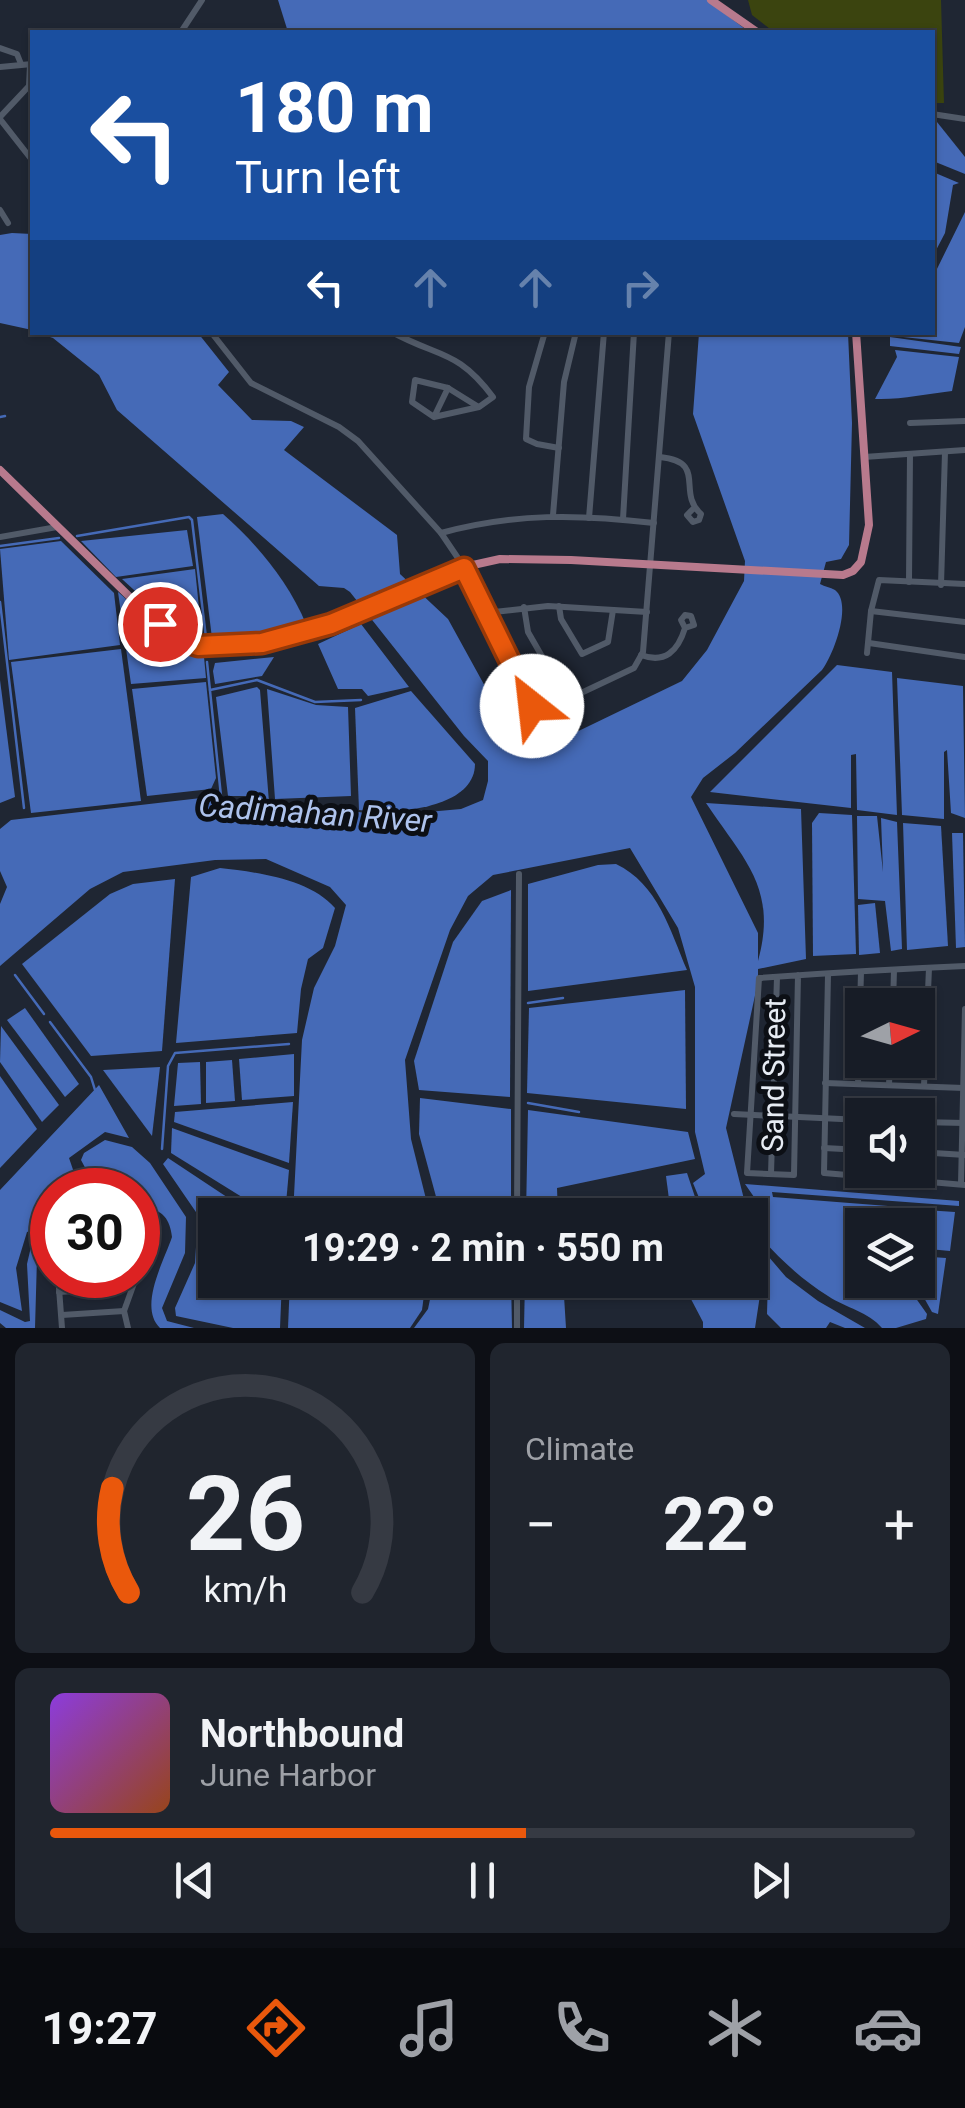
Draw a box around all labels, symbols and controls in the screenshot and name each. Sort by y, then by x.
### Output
text: 180 m [235,67,434,149]
icon: left [70,70,200,200]
text: Turn left [235,151,401,204]
icon: left [298,260,353,315]
icon: ahead [403,260,458,315]
icon: ahead [508,260,563,315]
icon: right [613,260,668,315]
pin [118,582,203,667]
icon: arrive [133,597,188,652]
position arrow [480,654,584,758]
water label: Cadimahan River [197,786,434,840]
north arrow [845,988,935,1078]
map controls [845,988,935,1298]
street label: Sand Street [755,998,792,1152]
button: sound [845,1098,935,1188]
speed limit sign: 30 [30,1168,160,1298]
button: layers [845,1208,935,1298]
text: 19:29 · 2 min · 550 m [302,1226,664,1270]
text: Climate [525,1430,634,1468]
text: 26 [185,1454,305,1575]
text: 22° [662,1480,778,1568]
text: − [525,1493,556,1557]
text: + [884,1493,915,1557]
text: km/h [203,1569,287,1611]
text: Northbound [200,1712,404,1756]
text: June Harbor [200,1756,376,1794]
icon: previous [167,1853,222,1908]
icon: pause [455,1853,510,1908]
icon: next [743,1853,798,1908]
icon: directions [241,1993,311,2063]
icon: music [394,1993,464,2063]
icon: phone [547,1993,617,2063]
icon: climate [700,1993,770,2063]
icon: car [853,1993,923,2063]
text: 19:27 [42,2002,158,2055]

